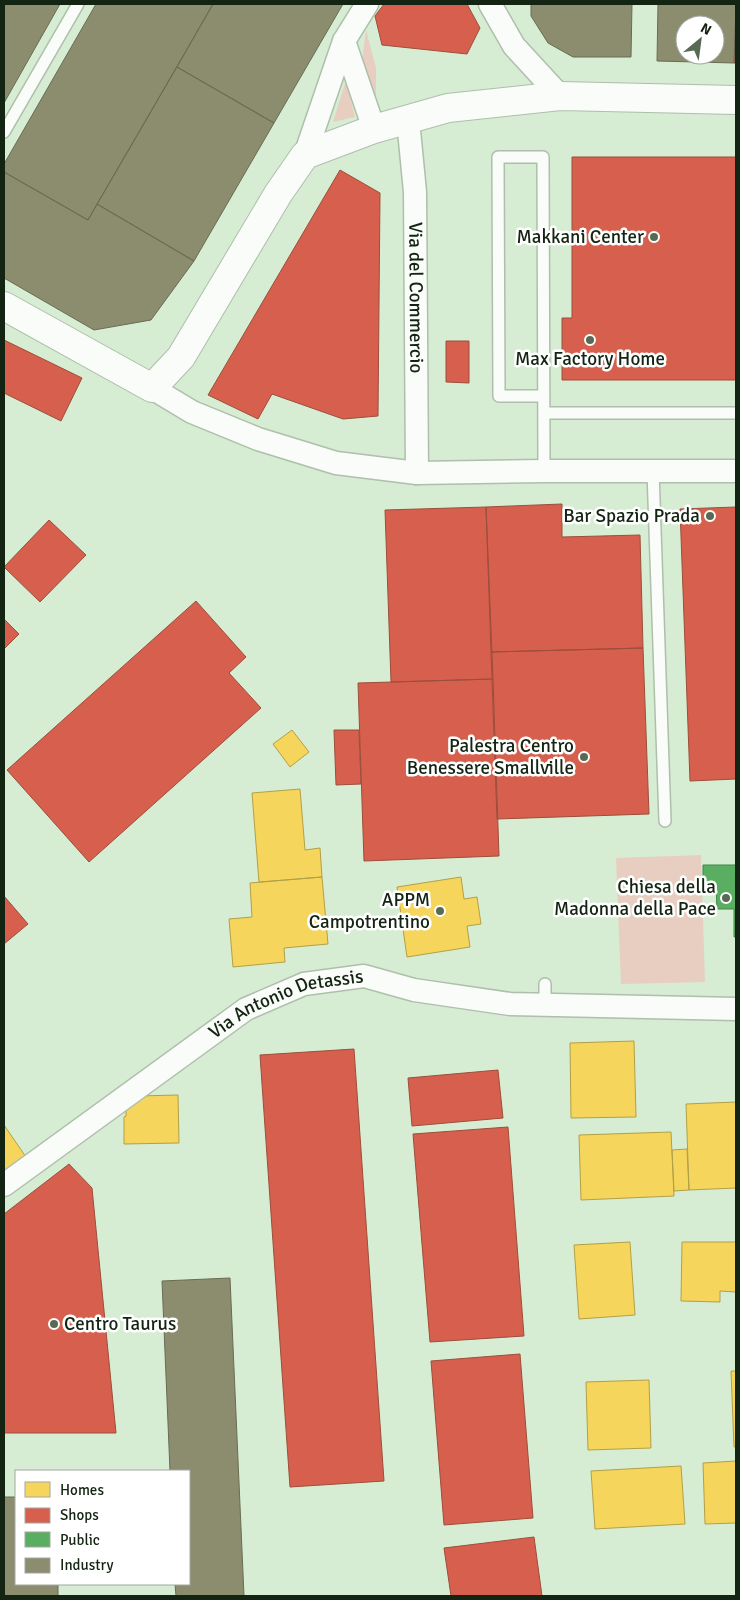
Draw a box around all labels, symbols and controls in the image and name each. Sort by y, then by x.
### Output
north arrow [675,15,725,65]
text: N [698,19,714,39]
street label: Via del Commercio [403,222,428,373]
place label: Makkani Center [516,225,644,249]
marker: Makkani Center [648,231,660,243]
marker: Max Factory Home [584,334,596,346]
place label: Max Factory Home [515,347,665,371]
place label: Bar Spazio Prada [563,504,700,528]
marker: Bar Spazio Prada [704,510,716,522]
place label: Palestra Centro Benessere Smallville [407,734,574,780]
marker: Palestra Centro Benessere Smallville [578,751,590,763]
place label: Chiesa della Madonna della Pace [554,875,716,921]
place label: APPM Campotrentino [309,888,430,934]
marker: Chiesa della Madonna della Pace [720,892,732,904]
marker: APPM Campotrentino [434,905,446,917]
street label: Via Antonio Detassis [204,964,365,1044]
place label: Centro Taurus [64,1312,176,1336]
marker: Centro Taurus [48,1318,60,1330]
legend [15,1470,190,1585]
text: Homes [60,1481,104,1499]
text: Shops [60,1506,99,1524]
text: Public [60,1531,100,1549]
text: Industry [60,1556,113,1574]

